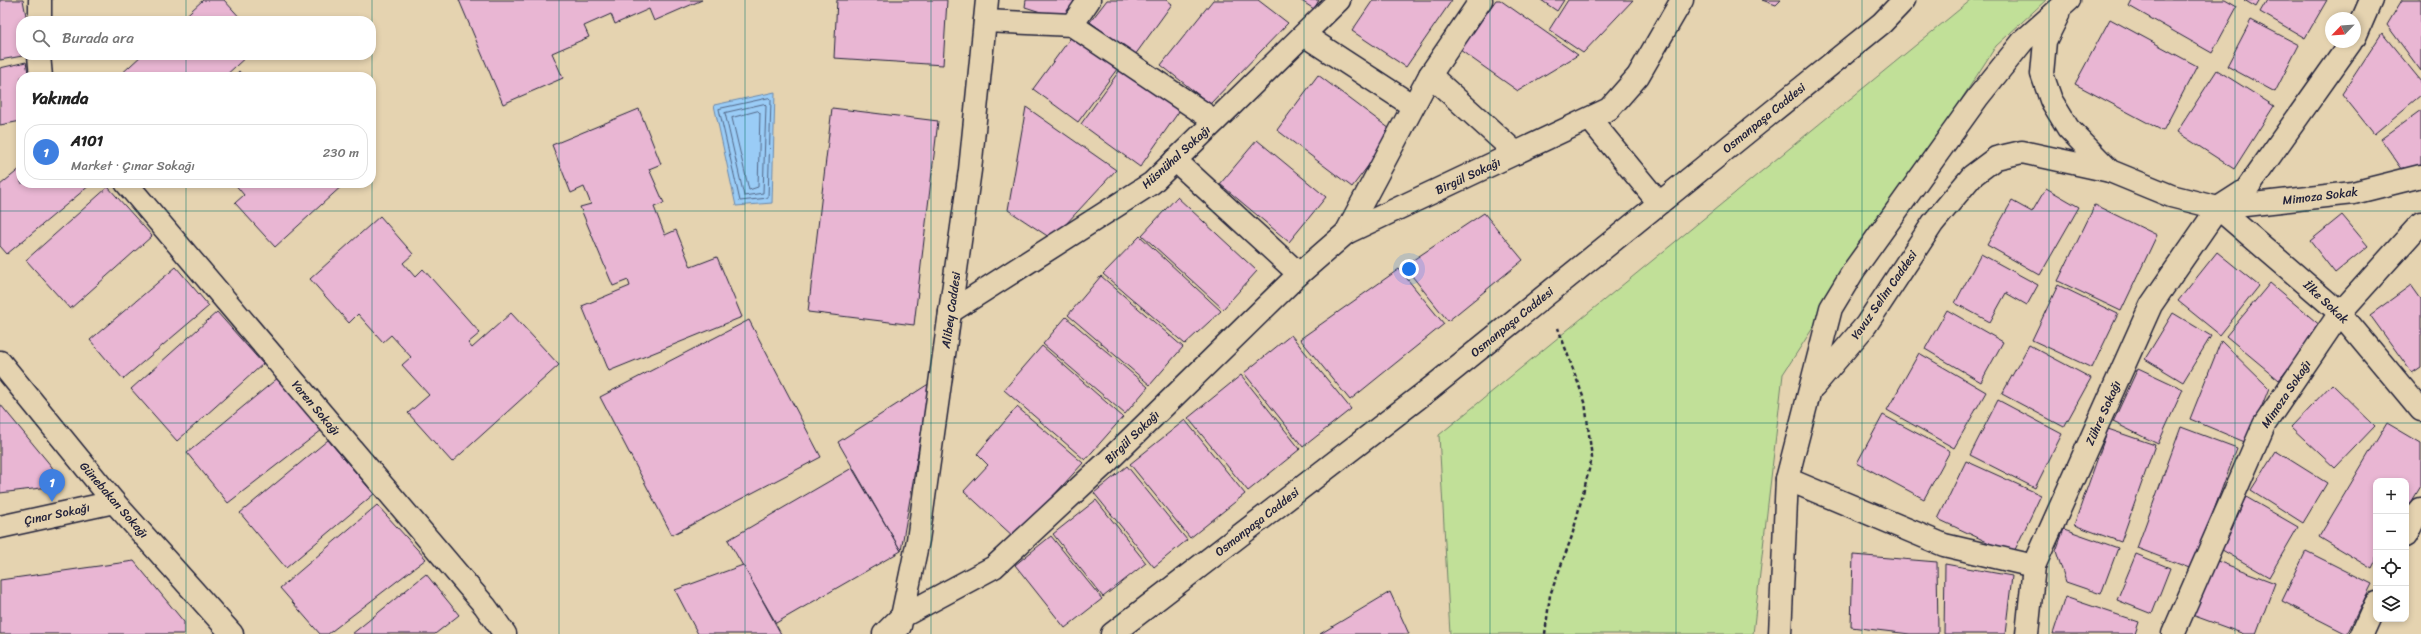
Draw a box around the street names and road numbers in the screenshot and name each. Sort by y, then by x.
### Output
street label: Osmanpaşa Caddesi [1717,77,1811,159]
street label: Hüsnühal Sokağı [1136,120,1216,194]
street label: Birgül Sokağı [1432,151,1504,201]
street label: Mimoza Sokak [2281,180,2360,212]
street label: Yavuz Selim Caddesi [1845,245,1924,344]
street label: Alibey Caddesi [935,270,967,351]
street label: İlke Sokak [2297,274,2355,330]
street label: Osmanpaşa Caddesi [1465,281,1559,363]
street label: Mimoza Sokağı [2255,355,2317,433]
street label: Yaren Sokağı [286,375,346,441]
street label: Zühre Sokağı [2079,377,2127,449]
street label: Birgül Sokağı [1099,405,1165,469]
street label: Günebakan Sokağı [74,456,154,544]
street label: Osmanpaşa Caddesi [1210,481,1305,562]
street label: Çınar Sokağı [22,496,92,532]

